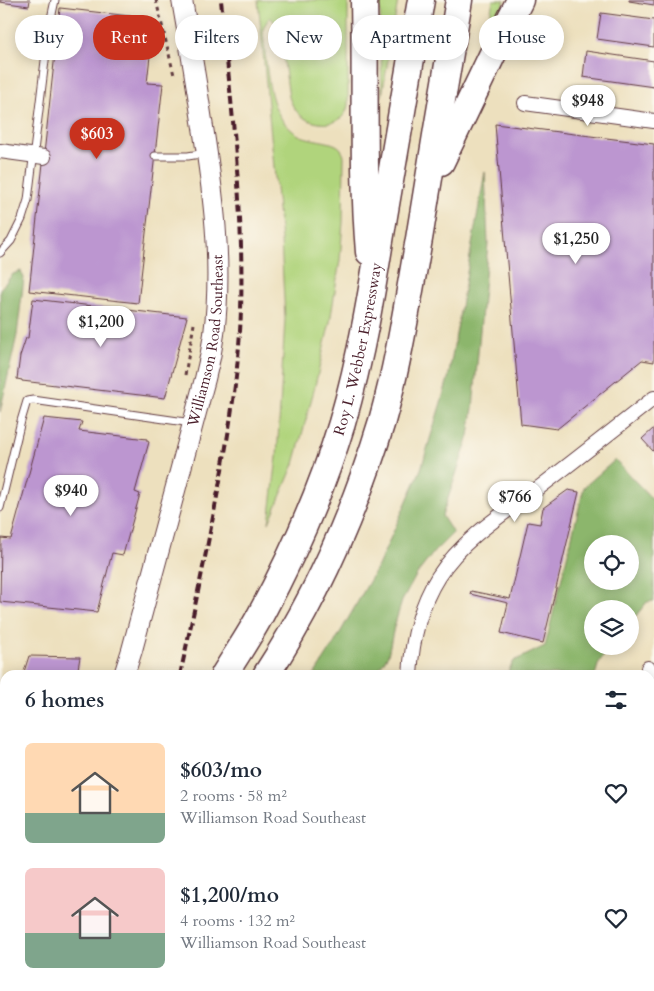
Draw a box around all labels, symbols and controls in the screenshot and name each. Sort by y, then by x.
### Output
chip: Buy [15,15,83,60]
chip: Rent [93,15,165,60]
chip: Filters [175,15,258,60]
chip: New [268,15,342,60]
chip: Apartment [352,15,469,60]
chip: House [479,15,564,60]
pin: $948 [558,84,618,127]
text: $948 [572,90,604,112]
pin: $603 [67,118,127,160]
text: $603 [81,123,113,145]
pin: $1,250 [535,222,617,265]
text: $1,250 [553,228,599,250]
street label: Williamson Road Southeast [182,254,228,430]
street label: Roy L. Webber Expressway [329,261,386,438]
pin: $1,200 [60,306,142,348]
text: $1,200 [78,311,124,333]
pin: $940 [41,474,101,517]
text: $940 [55,480,87,502]
pin: $766 [485,480,545,523]
text: $766 [499,486,531,508]
map controls [584,535,639,655]
button: locate [584,535,639,590]
button: layers [584,600,639,655]
text: 6 homes [25,686,104,715]
icon: filters [602,686,630,714]
text: $603/mo [180,756,262,785]
icon: home [65,763,125,823]
icon: heart [602,779,630,807]
text: 2 rooms · 58 m² [180,785,287,807]
text: Williamson Road Southeast [180,807,366,829]
text: $1,200/mo [180,881,279,910]
icon: home [65,888,125,948]
icon: heart [602,904,630,932]
text: 4 rooms · 132 m² [180,910,295,932]
text: Williamson Road Southeast [180,932,366,954]

